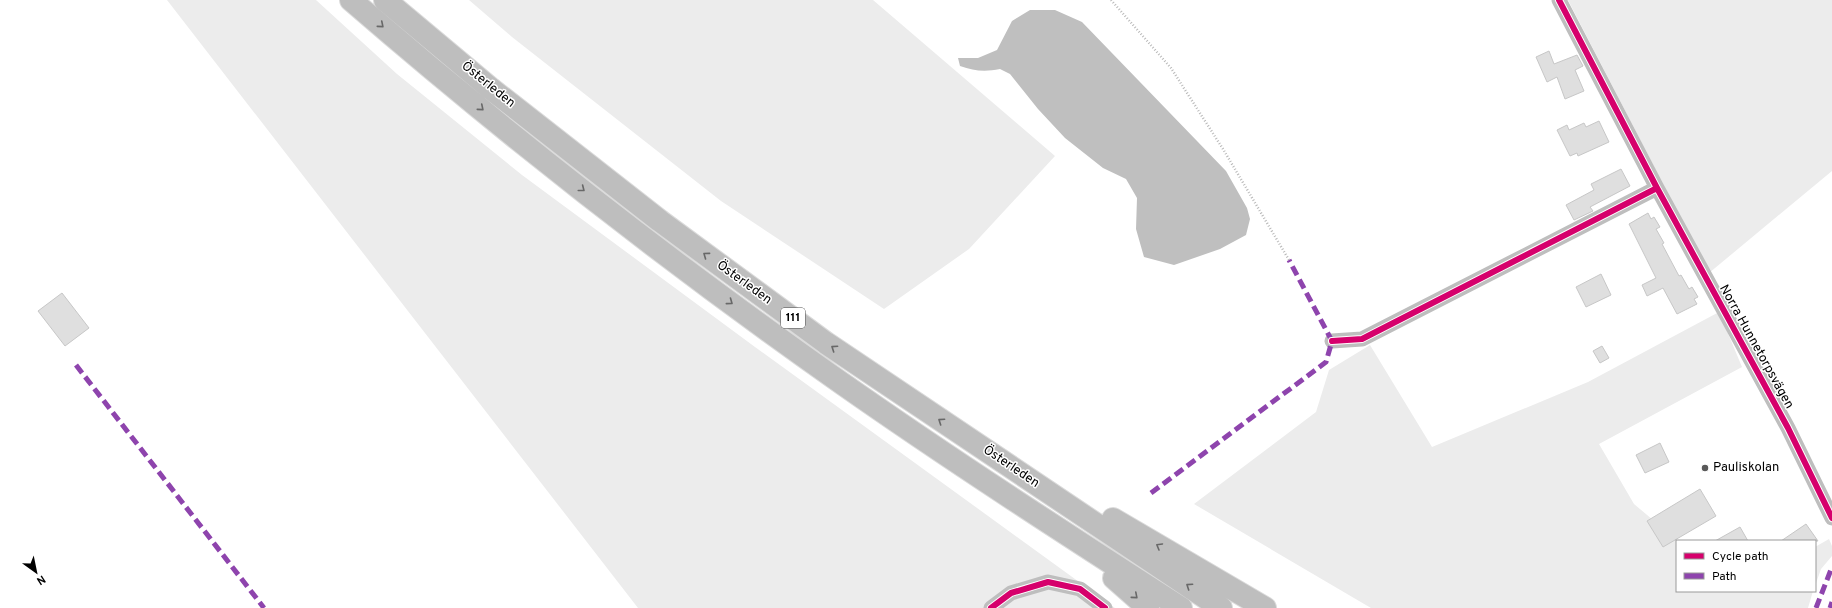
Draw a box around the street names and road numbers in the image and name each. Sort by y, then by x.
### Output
street label: Österleden [458,57,519,111]
street label: Österleden [713,256,776,308]
street label: Norra Hunnetorpsvägen [1715,282,1797,412]
road number: 111 [781,308,805,328]
street label: Österleden [980,441,1043,492]

